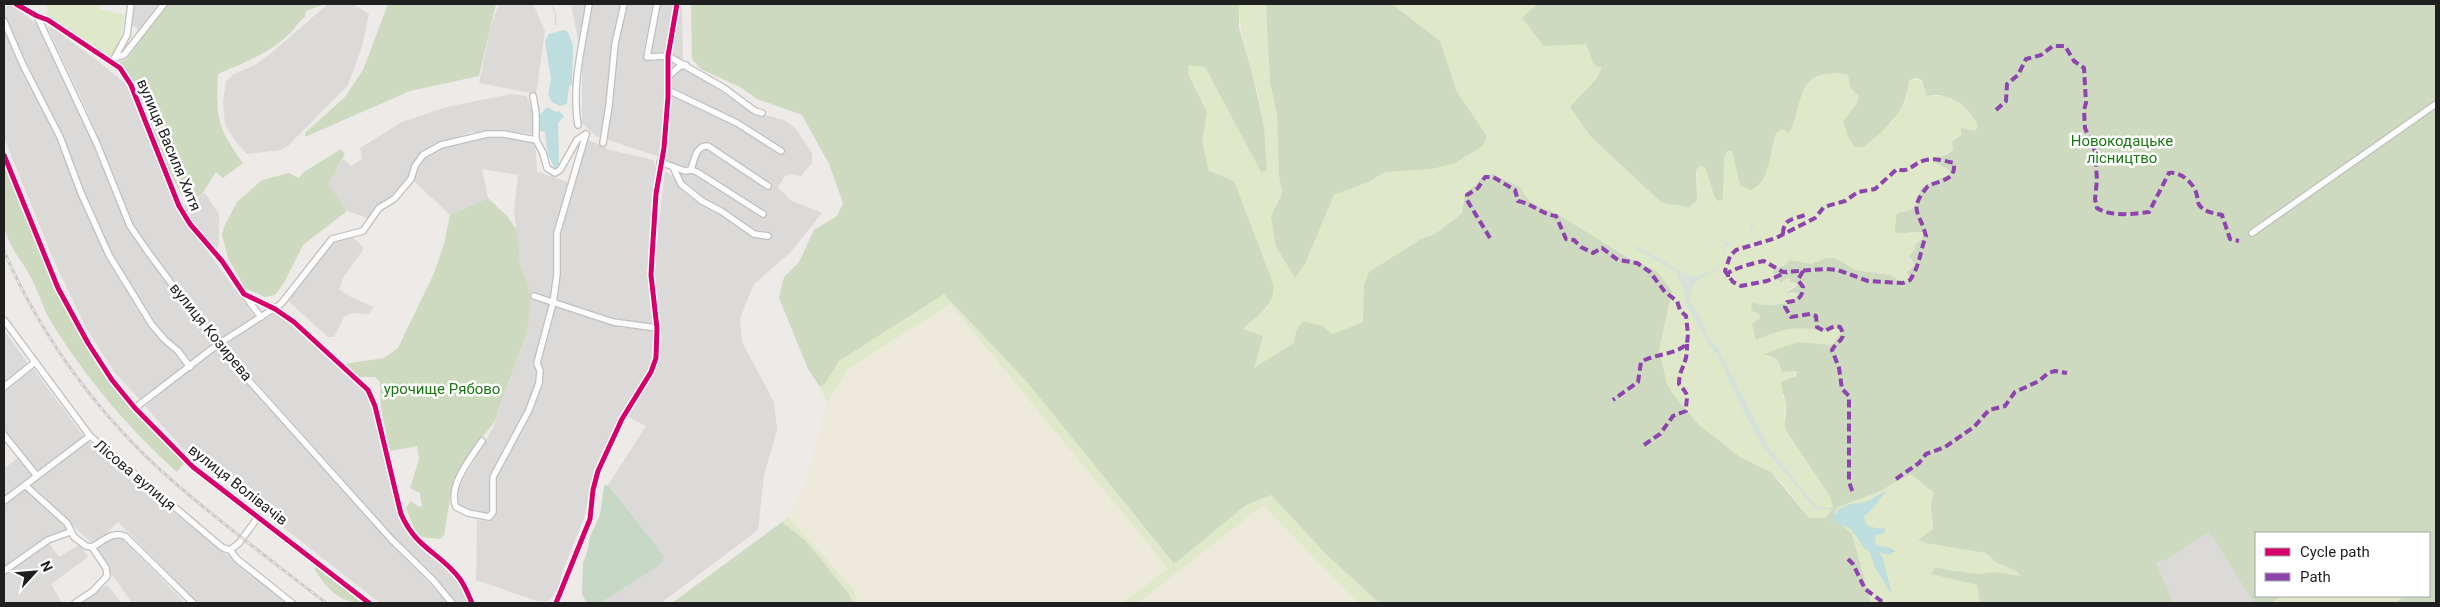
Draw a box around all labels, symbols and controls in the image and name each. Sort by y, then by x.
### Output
street label: вулиця Василя Хитя [133,76,205,214]
park label: Новокодацьке лісництво [2071,132,2173,167]
street label: вулиця Козирева [166,279,256,385]
park label: урочище Рябово [384,380,500,398]
street label: Лісова вулиця [91,436,179,514]
street label: вулиця Волівачів [185,441,291,529]
legend [2255,532,2430,597]
text: Cycle path [2300,543,2370,561]
north arrow [10,547,60,597]
text: N [37,558,56,574]
text: Path [2300,568,2331,586]

